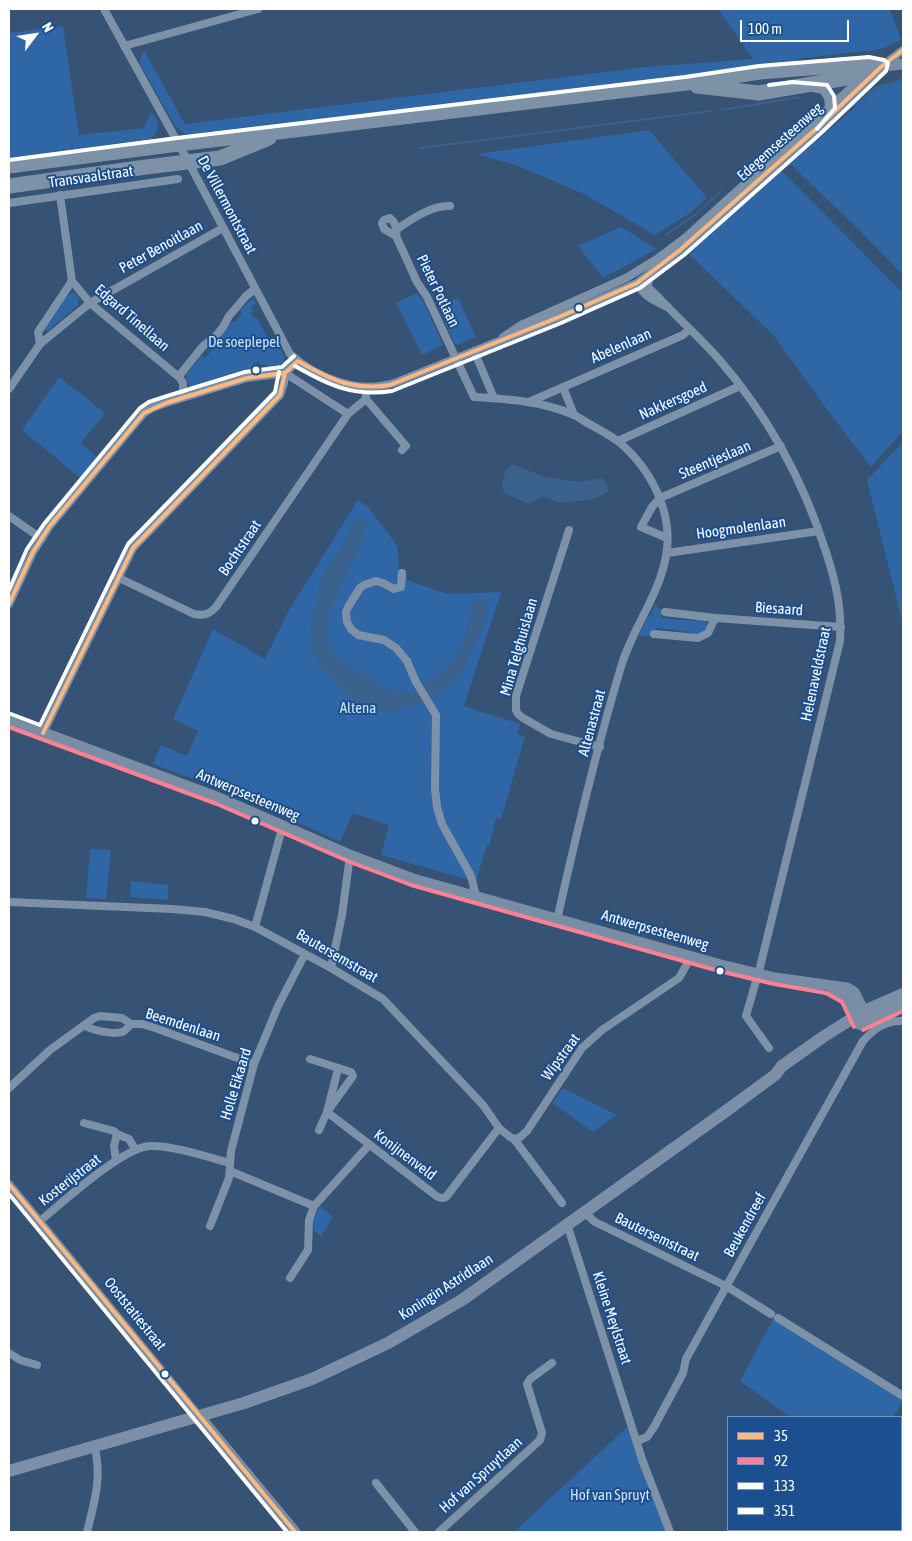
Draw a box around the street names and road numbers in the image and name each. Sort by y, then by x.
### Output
street label: Edegemsesteenweg [734,99,826,185]
street label: De Villermontstraat [194,153,260,257]
street label: Transvaalstraat [48,162,134,192]
street label: Peter Benoitlaan [116,217,206,277]
street label: Pieter Potlaan [413,252,463,330]
street label: Edgard Tinellaan [91,281,173,355]
street label: Abelenlaan [588,325,654,367]
street label: Nakkersgoed [636,378,710,424]
street label: Steentjeslaan [676,437,754,483]
street label: Hoogmolenlaan [695,513,787,543]
street label: Bochtstraat [215,517,265,579]
street label: Mina Telghuislaan [496,596,542,698]
street label: Biesaard [754,598,804,620]
street label: Helenaveldstraat [797,625,835,723]
street label: Altenastraat [574,688,610,758]
street label: Antwerpsesteenweg [194,765,302,825]
street label: Antwerpsesteenweg [599,906,711,954]
street label: Bautersemstraat [293,925,381,987]
street label: Beemdenlaan [143,1004,223,1046]
street label: Wipstraat [538,1030,584,1084]
street label: Holle Eikaard [217,1046,255,1122]
street label: Konijnenveld [370,1126,440,1184]
street label: Kosterijstraat [35,1150,105,1210]
street label: Beukendreef [720,1190,770,1260]
street label: Bautersemstraat [612,1209,702,1265]
street label: Koningin Astridlaan [396,1250,496,1324]
street label: Kleine Meylstraat [589,1269,635,1367]
street label: Ooststatiestraat [100,1274,170,1354]
street label: Hof van Spruytlaan [436,1433,526,1517]

